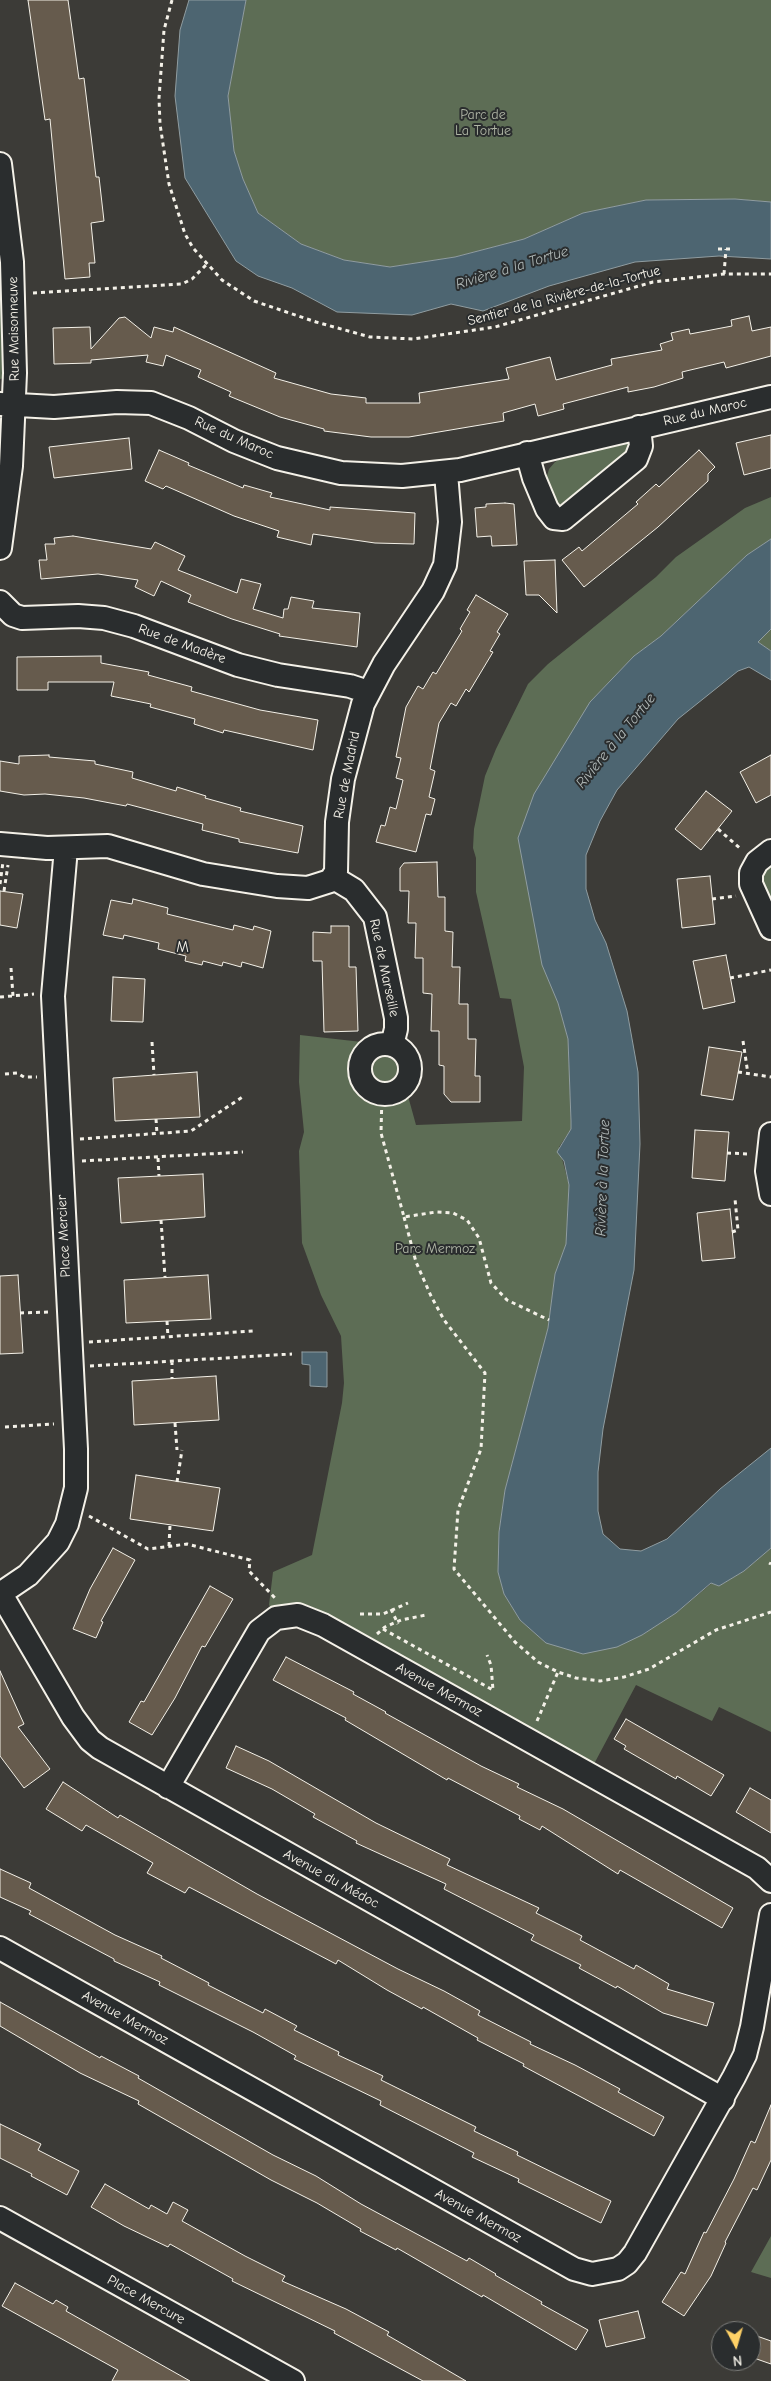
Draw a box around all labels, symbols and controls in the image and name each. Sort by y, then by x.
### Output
park label: Parc de La Tortue [455,107,511,140]
water label: Rivière à la Tortue [453,242,571,294]
street label: Sentier de la Rivière-de-la-Tortue [466,262,662,330]
street label: Rue Maisonneuve [5,276,23,382]
street label: Rue du Maroc [662,394,748,430]
street label: Rue du Maroc [192,413,276,463]
street label: Rue de Madère [136,620,228,668]
water label: Rivière à la Tortue [572,690,660,792]
street label: Rue de Madrid [330,730,364,820]
street label: Rue de Marseille [365,917,403,1019]
district label: M [176,939,190,957]
water label: Rivière à la Tortue [592,1119,614,1237]
street label: Place Mercier [53,1194,75,1278]
park label: Parc Mermoz [395,1241,475,1257]
street label: Avenue Mermoz [393,1659,485,1721]
street label: Avenue du Médoc [280,1846,382,1912]
street label: Avenue Mermoz [79,1987,171,2049]
street label: Avenue Mermoz [432,2185,524,2247]
street label: Place Mercure [104,2272,188,2328]
north arrow [711,2321,761,2371]
text: N [732,2351,743,2369]

